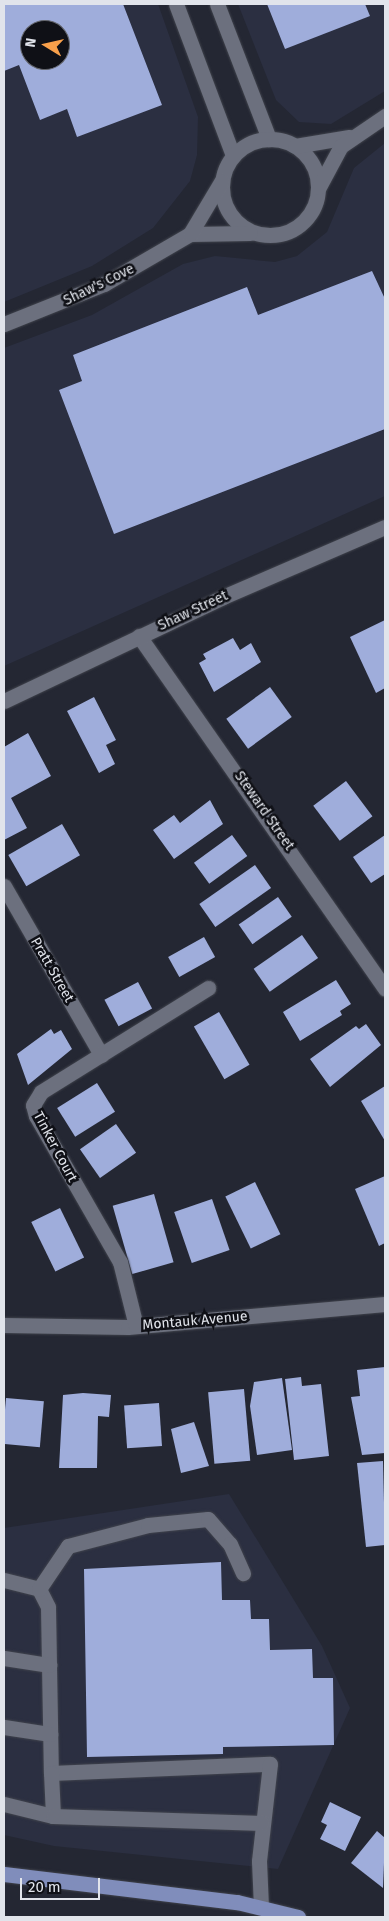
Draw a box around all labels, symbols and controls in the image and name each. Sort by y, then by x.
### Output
north arrow [20,20,70,70]
text: N [22,37,40,49]
street label: Shaw's Cove [61,261,137,309]
street label: Shaw Street [155,588,231,634]
street label: Steward Street [231,768,297,854]
street label: Pratt Street [27,935,77,1005]
street label: Tinker Court [29,1109,81,1185]
street label: Montauk Avenue [142,1308,248,1334]
scale bar [22,1868,102,1900]
text: 20 m [28,1878,61,1896]

